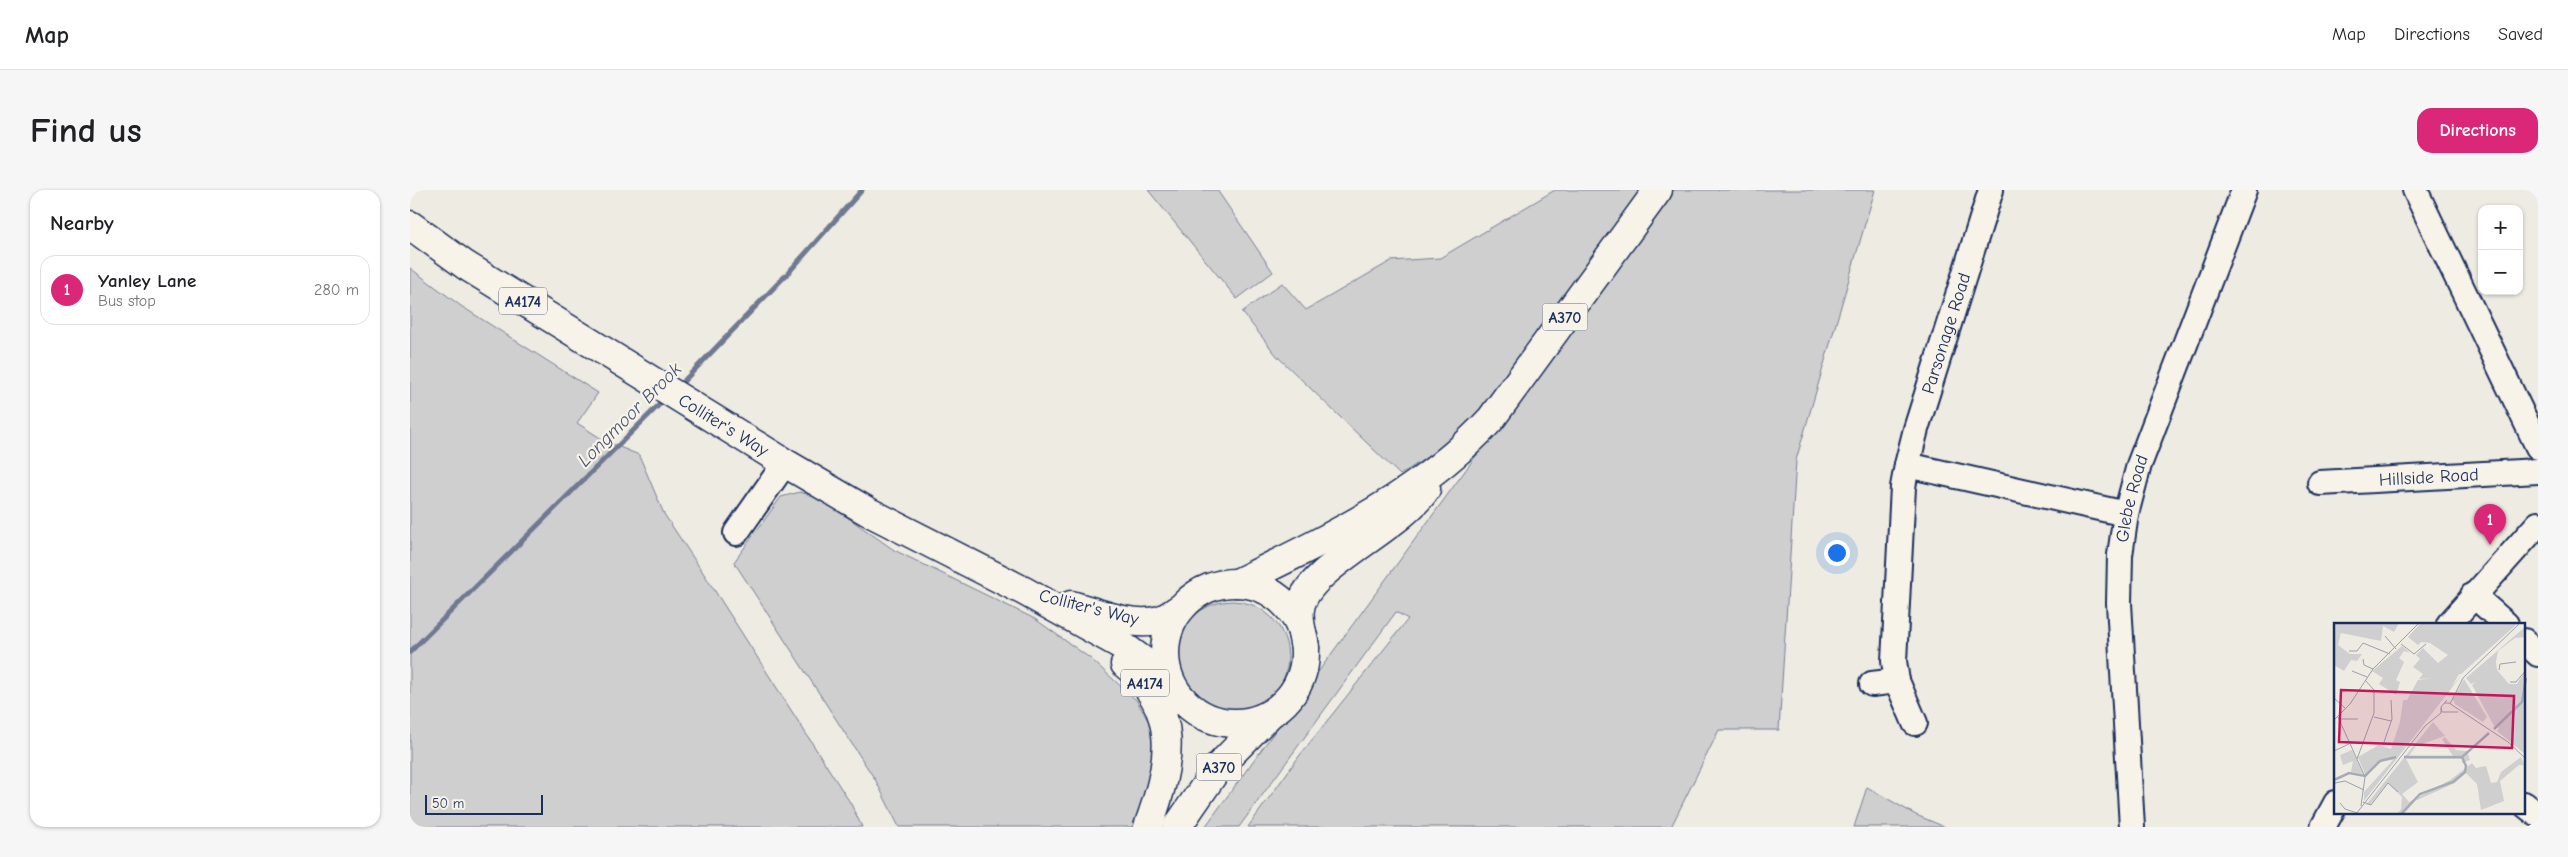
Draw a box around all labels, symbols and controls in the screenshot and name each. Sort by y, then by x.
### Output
text: Map [25,21,69,49]
text: Map [2332,24,2366,45]
text: Directions [2394,24,2470,45]
text: Saved [2498,24,2543,45]
button: Directions [2417,108,2538,153]
text: Find us [30,110,142,151]
map controls [2478,205,2523,295]
button: + [2478,205,2523,250]
text: Nearby [50,211,114,235]
button: − [2478,250,2523,295]
text: Yanley Lane [98,270,196,292]
street label: Parsonage Road [1918,270,1975,396]
text: 1 [64,281,70,299]
text: 280 m [314,281,359,299]
road number: A4174 [499,288,547,314]
text: Bus stop [98,292,156,310]
road number: A370 [1542,304,1588,330]
water label: Longmoor Brook [573,358,687,471]
street label: Colliter's Way [674,390,773,462]
street label: Glebe Road [2112,452,2153,544]
street label: Hillside Road [2378,464,2479,491]
pin: 1 [2474,504,2506,545]
your location [1824,540,1850,566]
street label: Colliter's Way [1037,585,1142,630]
inset map [2334,623,2526,814]
road number: A4174 [1121,669,1169,696]
road number: A370 [1196,754,1242,780]
scale bar [425,792,542,815]
text: 50 m [432,795,464,812]

